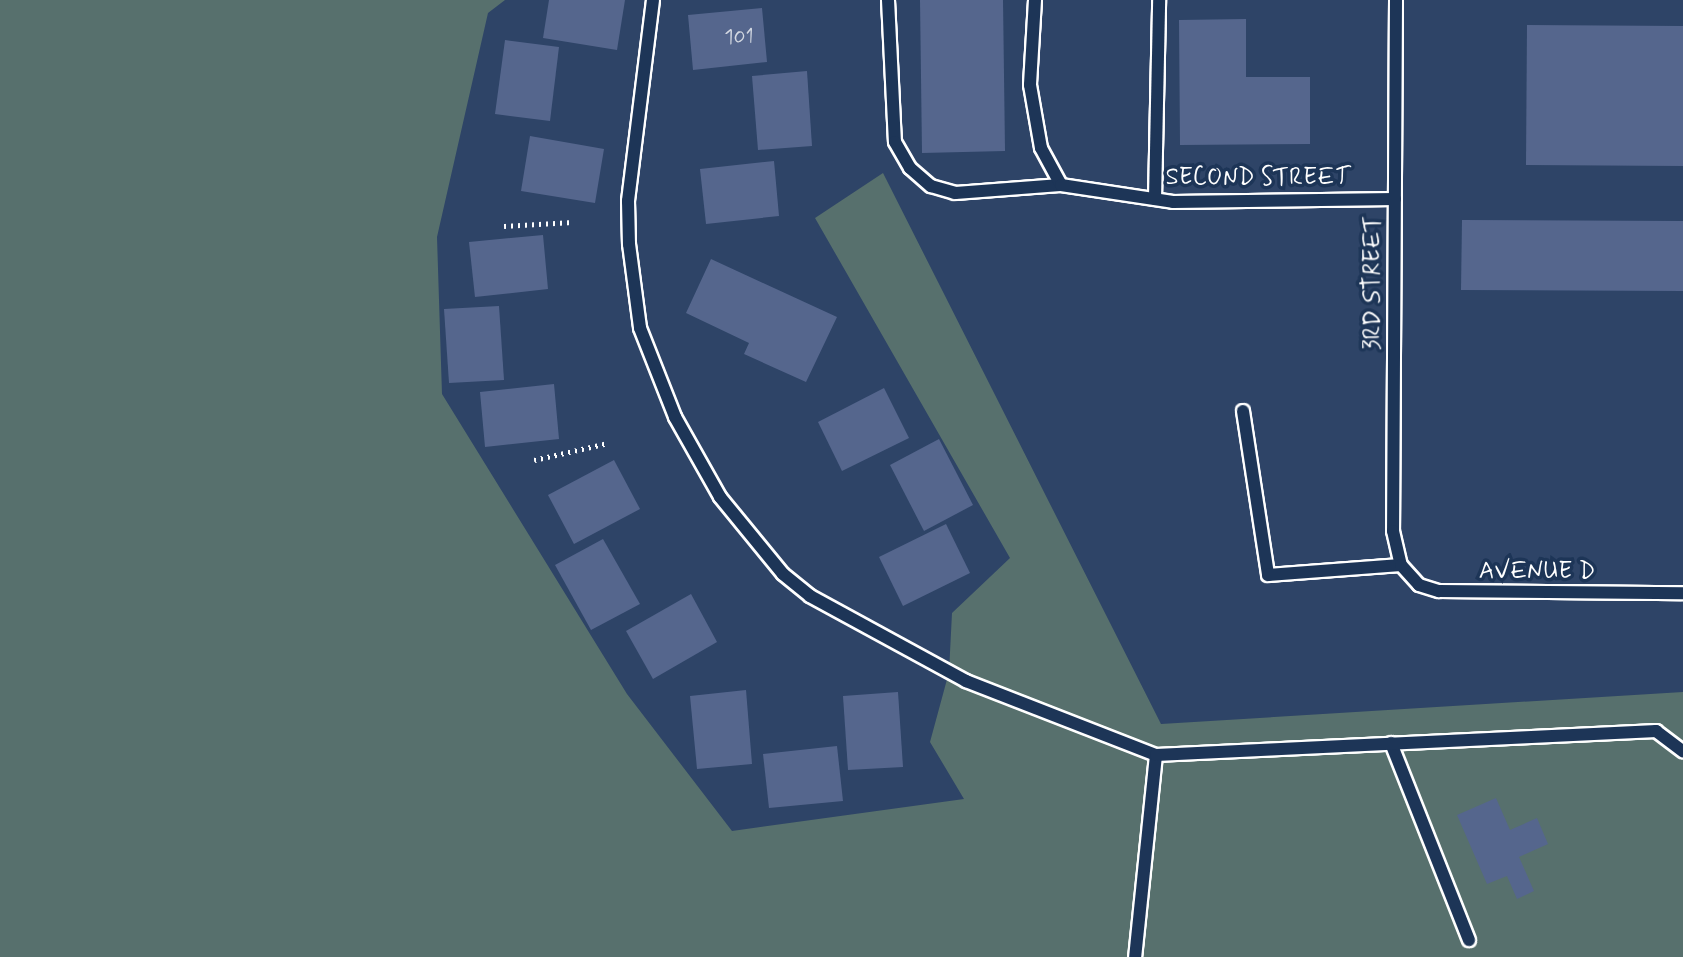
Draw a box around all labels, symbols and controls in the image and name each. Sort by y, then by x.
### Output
house number: 101 [724,24,754,50]
street label: SECOND STREET [1165,164,1351,192]
street label: 3RD STREET [1359,214,1387,352]
street label: AVENUE D [1479,558,1595,586]

